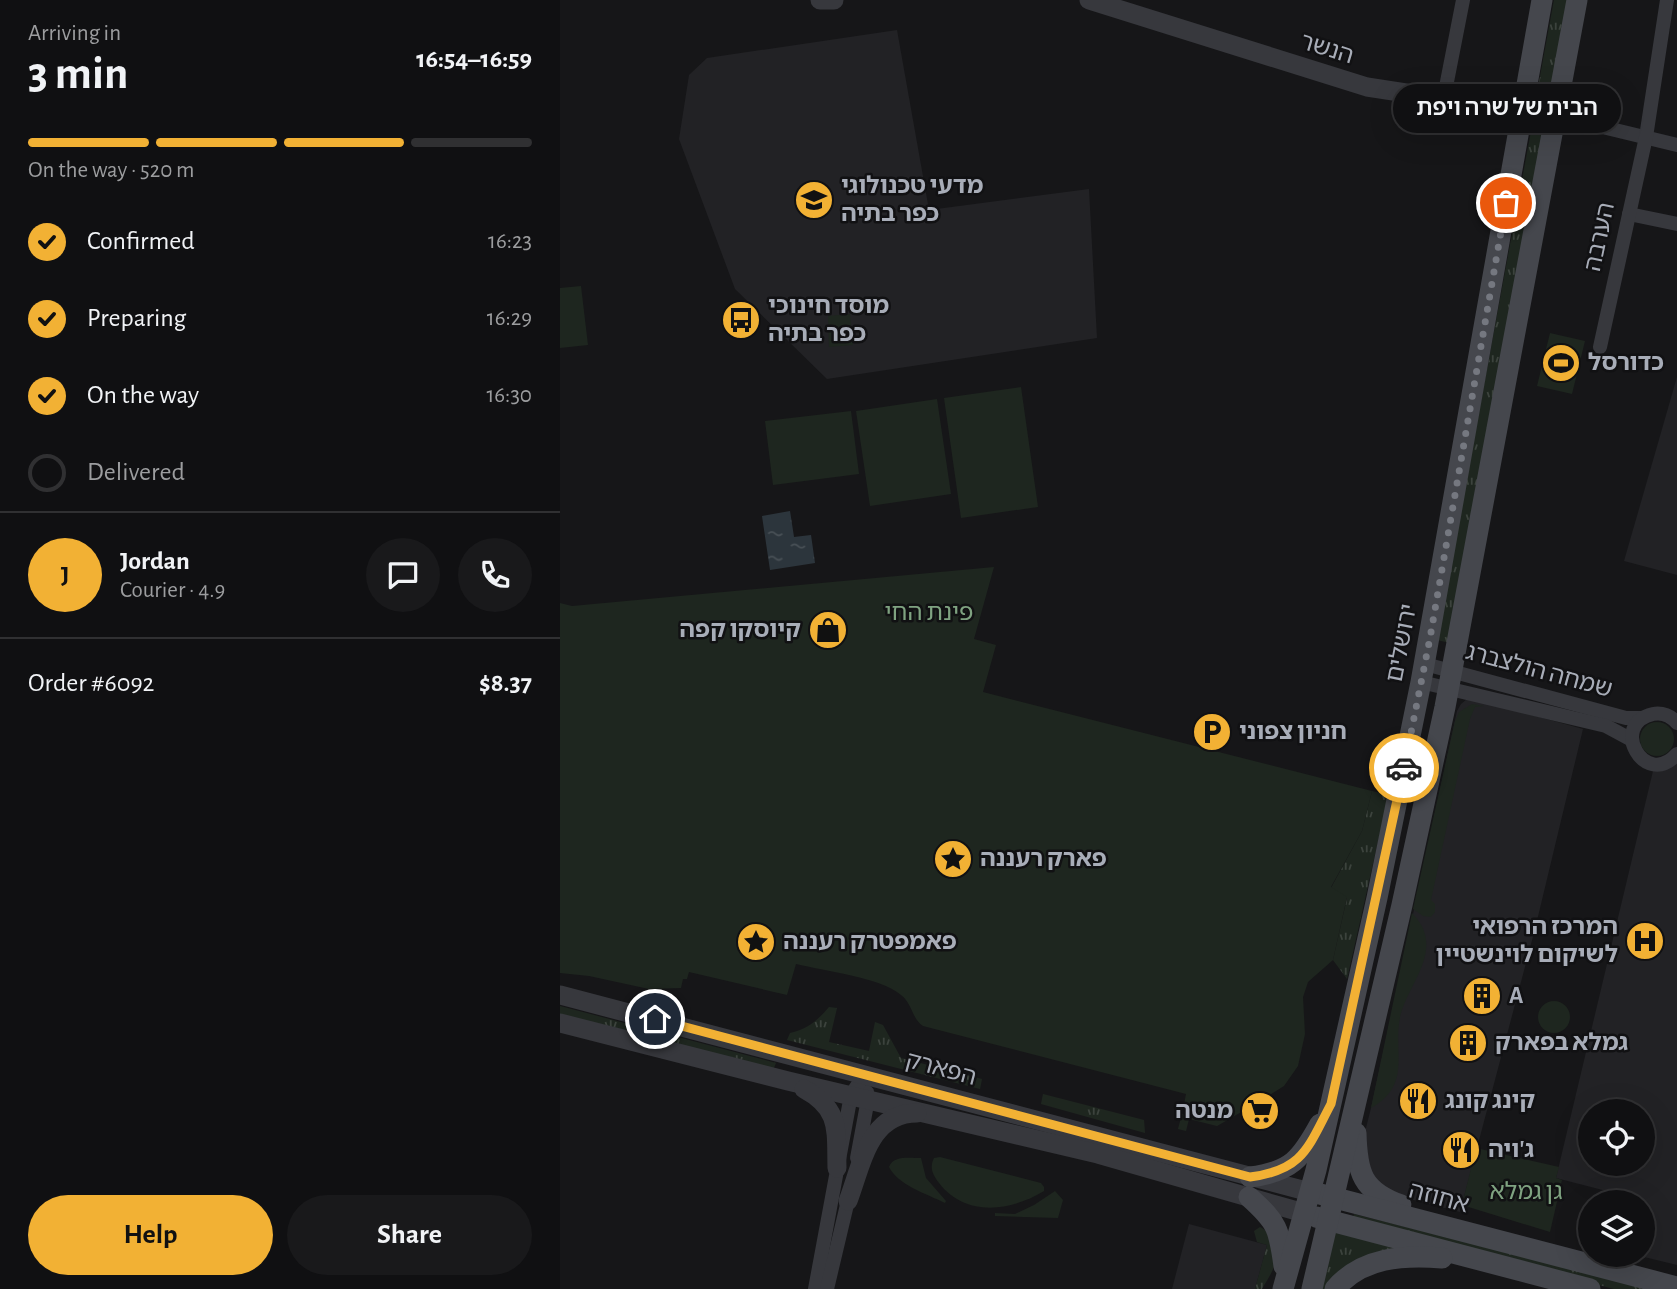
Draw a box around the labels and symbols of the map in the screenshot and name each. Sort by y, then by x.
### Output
street label: הנשר [1298,30,1356,68]
callout: הבית של שרה ויפת [1392,84,1620,133]
pin [1476,173,1536,233]
place label: מדעי טכנולוגי כפר בתיה [841,174,983,226]
school or university icon: מדעי טכנולוגי כפר בתיה [793,179,835,221]
street label: הערבה [1581,200,1619,274]
place label: מוסד חינוכי כפר בתיה [768,294,889,346]
bus stop icon: מוסד חינוכי כפר בתיה [720,299,762,341]
sports icon: כדורסל [1540,342,1582,384]
place label: כדורסל [1588,351,1664,375]
park label: פינת החי [884,601,974,625]
street label: ירושלים [1383,602,1421,684]
shop icon: קיוסקו קפה [807,609,849,651]
place label: קיוסקו קפה [679,618,801,642]
street label: שמחה הולצברג [1463,640,1615,702]
parking icon: חניון צפוני [1191,711,1233,753]
place label: חניון צפוני [1239,720,1347,744]
courier [1369,733,1439,803]
place icon: פארק רעננה [932,838,974,880]
place label: פארק רעננה [980,847,1107,871]
place label: המרכז הרפואי לשיקום לוינשטיין [1435,915,1618,967]
hospital icon: המרכז הרפואי לשיקום לוינשטיין [1624,920,1666,962]
place icon: פאמפטרק רעננה [735,921,777,963]
place label: פאמפטרק רעננה [783,930,957,954]
building icon: A [1461,975,1503,1017]
place label: A [1509,984,1524,1008]
pin [625,989,685,1049]
building icon: גמלא בפארק [1447,1022,1489,1064]
place label: גמלא בפארק [1495,1031,1628,1055]
street label: הפארק [903,1048,979,1090]
restaurant icon: קינג קונג [1397,1080,1439,1122]
place label: קינג קונג [1445,1089,1536,1113]
supermarket icon: מנטה [1239,1090,1281,1132]
place label: מנטה [1175,1099,1233,1123]
restaurant icon: ג'ויה [1440,1129,1482,1171]
place label: ג'ויה [1488,1138,1534,1162]
street label: אחוזה [1406,1178,1472,1218]
park label: גן גמלא [1490,1180,1562,1204]

